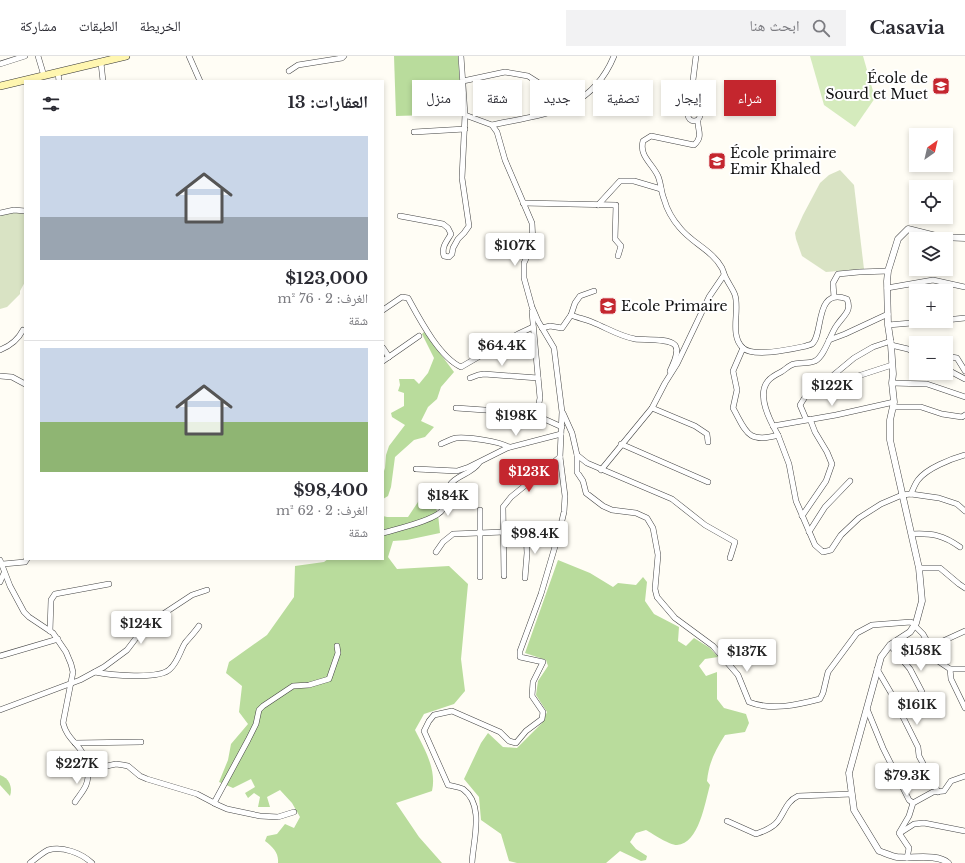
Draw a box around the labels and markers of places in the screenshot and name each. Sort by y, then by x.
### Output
place label: École de Sourd et Muet [825,69,929,103]
school or university icon: École de Sourd et Muet [931,76,951,96]
place label: École primaire Emir Khaled [730,144,836,178]
school or university icon: École primaire Emir Khaled [707,151,727,171]
pin: $107K [487,233,543,267]
school or university icon: Ecole Primaire [598,296,618,316]
place label: Ecole Primaire [621,297,728,315]
pin: $64.4K [469,333,535,367]
pin: $122K [804,373,860,407]
pin: $198K [488,403,544,437]
pin: $123K [501,459,557,493]
pin: $184K [420,483,476,517]
pin: $98.4K [502,521,568,555]
pin: $124K [113,611,169,645]
pin: $158K [893,638,949,672]
pin: $137K [719,639,775,673]
pin: $161K [889,692,945,726]
pin: $227K [49,751,105,785]
pin: $79.3K [874,763,940,797]

